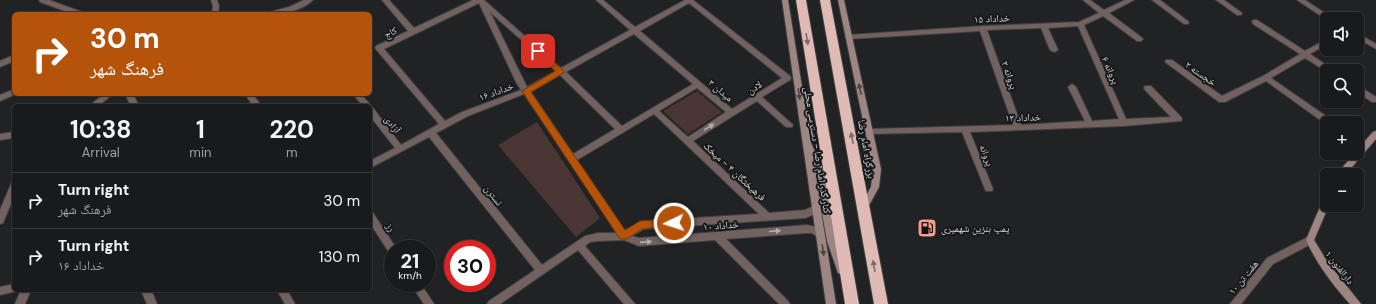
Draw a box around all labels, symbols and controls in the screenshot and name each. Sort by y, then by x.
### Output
street label: خداداد ۱۵ [974,11,1011,26]
map controls [1320,12,1364,212]
button: sound [1320,12,1364,56]
text: 30 m [90,20,160,57]
street label: کاج [382,24,399,41]
icon: right [24,28,76,80]
one-way arrow [804,32,810,45]
pin [521,34,555,68]
icon: arrive [527,40,549,62]
street label: پروانه ۶ [1099,54,1122,86]
text: فرهنگ شهر [90,57,164,81]
street label: خجسته ۲ [1183,58,1219,89]
street label: پروانه ۲ [999,59,1020,91]
button: search [1320,64,1364,108]
street label: میدان ۳ [706,76,736,105]
street label: لادن [744,78,764,97]
street label: خداداد ۱۶ [477,79,516,104]
one-way arrow [857,82,863,95]
street label: کنار گذر امام رضا - دسترسی محلی [800,86,834,215]
one-way arrow [796,88,802,100]
street label: خداداد ۱۳ [1005,110,1042,125]
street label: آزادی [382,113,404,136]
text: 10:38 [70,114,131,145]
text: 1 [196,114,205,145]
text: 220 [269,114,314,145]
button: + [1320,116,1364,160]
street label: بزرگراه امام رضا [854,119,878,180]
one-way arrow [704,123,715,131]
one-way arrow [848,131,854,144]
street label: فرهیختگان ۴ - میخک [701,139,769,204]
street label: پروانه [976,143,997,168]
text: Arrival [82,144,120,161]
text: min [189,144,212,161]
text: m [286,144,298,161]
button: − [1320,168,1364,212]
text: Turn right [58,180,129,200]
street label: نسترن [481,182,506,209]
icon: right [24,190,46,212]
text: 30 m [324,191,360,211]
text: فرهنگ شهر [58,201,111,218]
position arrow [653,202,695,244]
street label: خداداد ۱۰ [703,217,740,234]
fuel station icon: پمپ بنزین شهمیری [916,217,938,239]
street label: رز [382,220,398,234]
place label: پمپ بنزین شهمیری [941,222,1009,235]
one-way arrow [769,228,781,235]
text: Turn right [58,236,129,256]
one-way arrow [640,238,652,245]
speed limit sign: 30 [444,240,496,292]
one-way arrow [820,244,826,256]
icon: right [24,246,46,268]
text: 130 m [319,247,360,267]
text: 21 [401,248,419,274]
street label: دارالفنون ۱ [1322,248,1357,287]
text: خداداد ۱۶ [58,257,105,274]
street label: هفت تن ۱۰ [1226,257,1261,297]
one-way arrow [871,259,877,272]
text: km/h [398,269,422,282]

